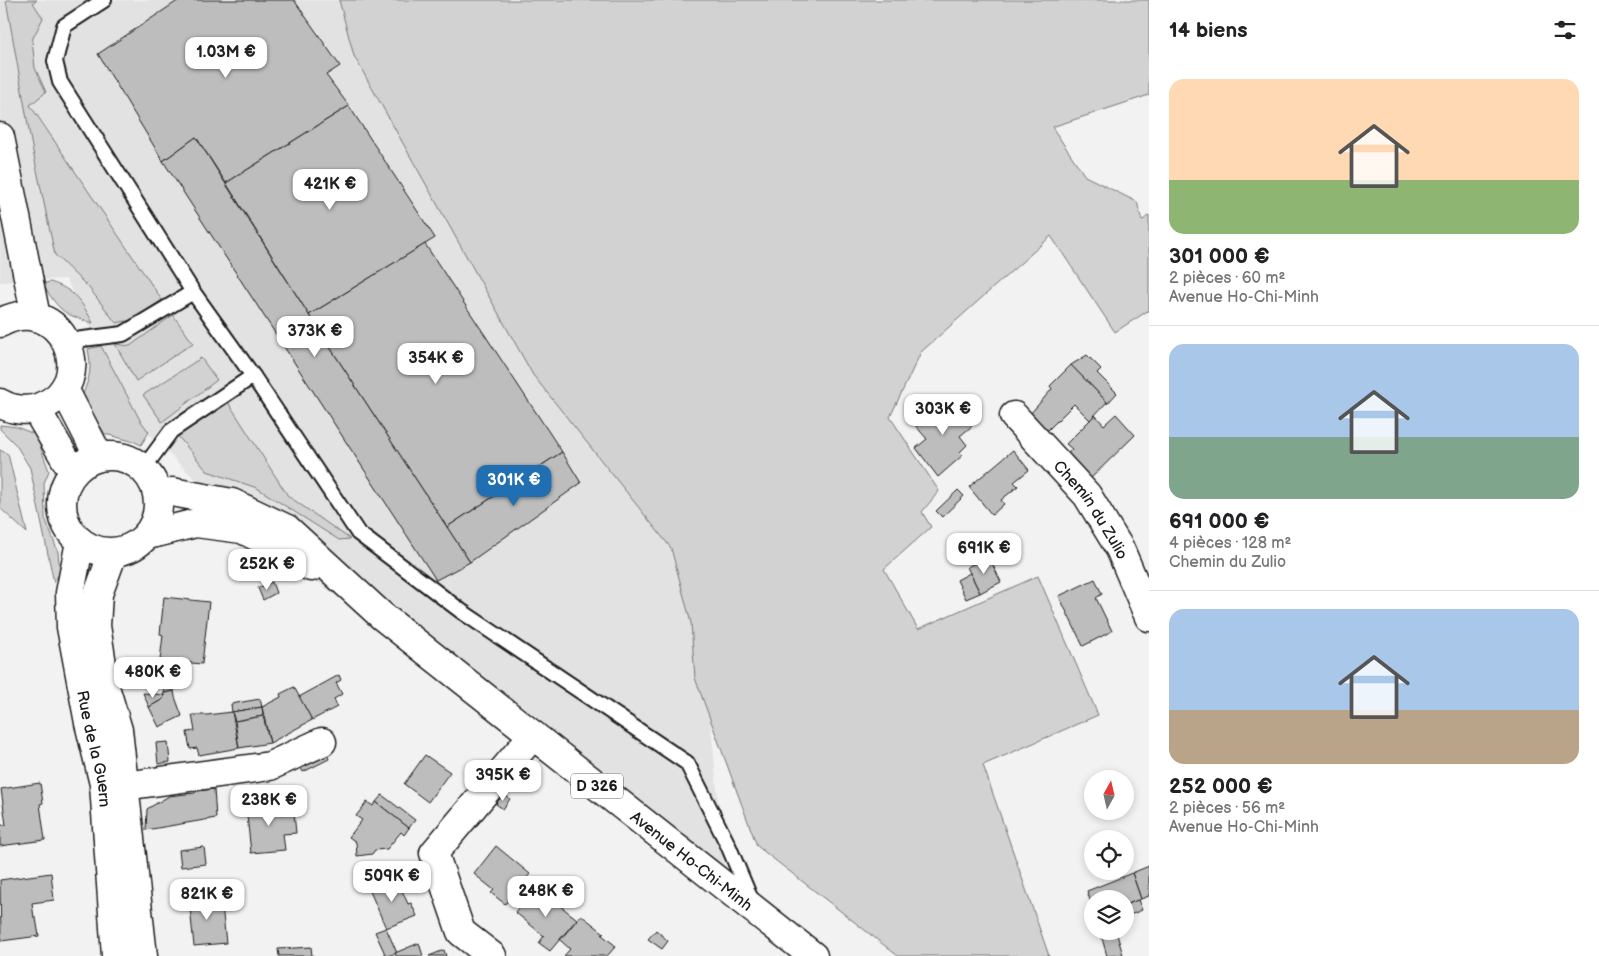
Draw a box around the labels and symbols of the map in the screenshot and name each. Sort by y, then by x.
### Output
pin: 1.03M € [180,36,272,79]
pin: 421K € [289,168,371,211]
pin: 373K € [274,316,356,358]
pin: 354K € [395,342,477,385]
pin: 303K € [902,394,984,436]
street label: Chemin du Zulio [1049,457,1131,562]
pin: 301K € [473,464,555,507]
pin: 691K € [943,532,1025,575]
pin: 252K € [226,548,308,591]
pin: 480K € [112,656,194,699]
street label: Rue de la Guern [72,689,114,808]
pin: 395K € [462,760,544,802]
north arrow [1084,770,1134,820]
road number: D 326 [571,774,623,798]
pin: 238K € [228,784,310,827]
street label: Avenue Ho-Chi-Minh [626,808,756,916]
pin: 509K € [351,860,433,903]
pin: 248K € [505,876,587,918]
pin: 821K € [166,878,248,921]

